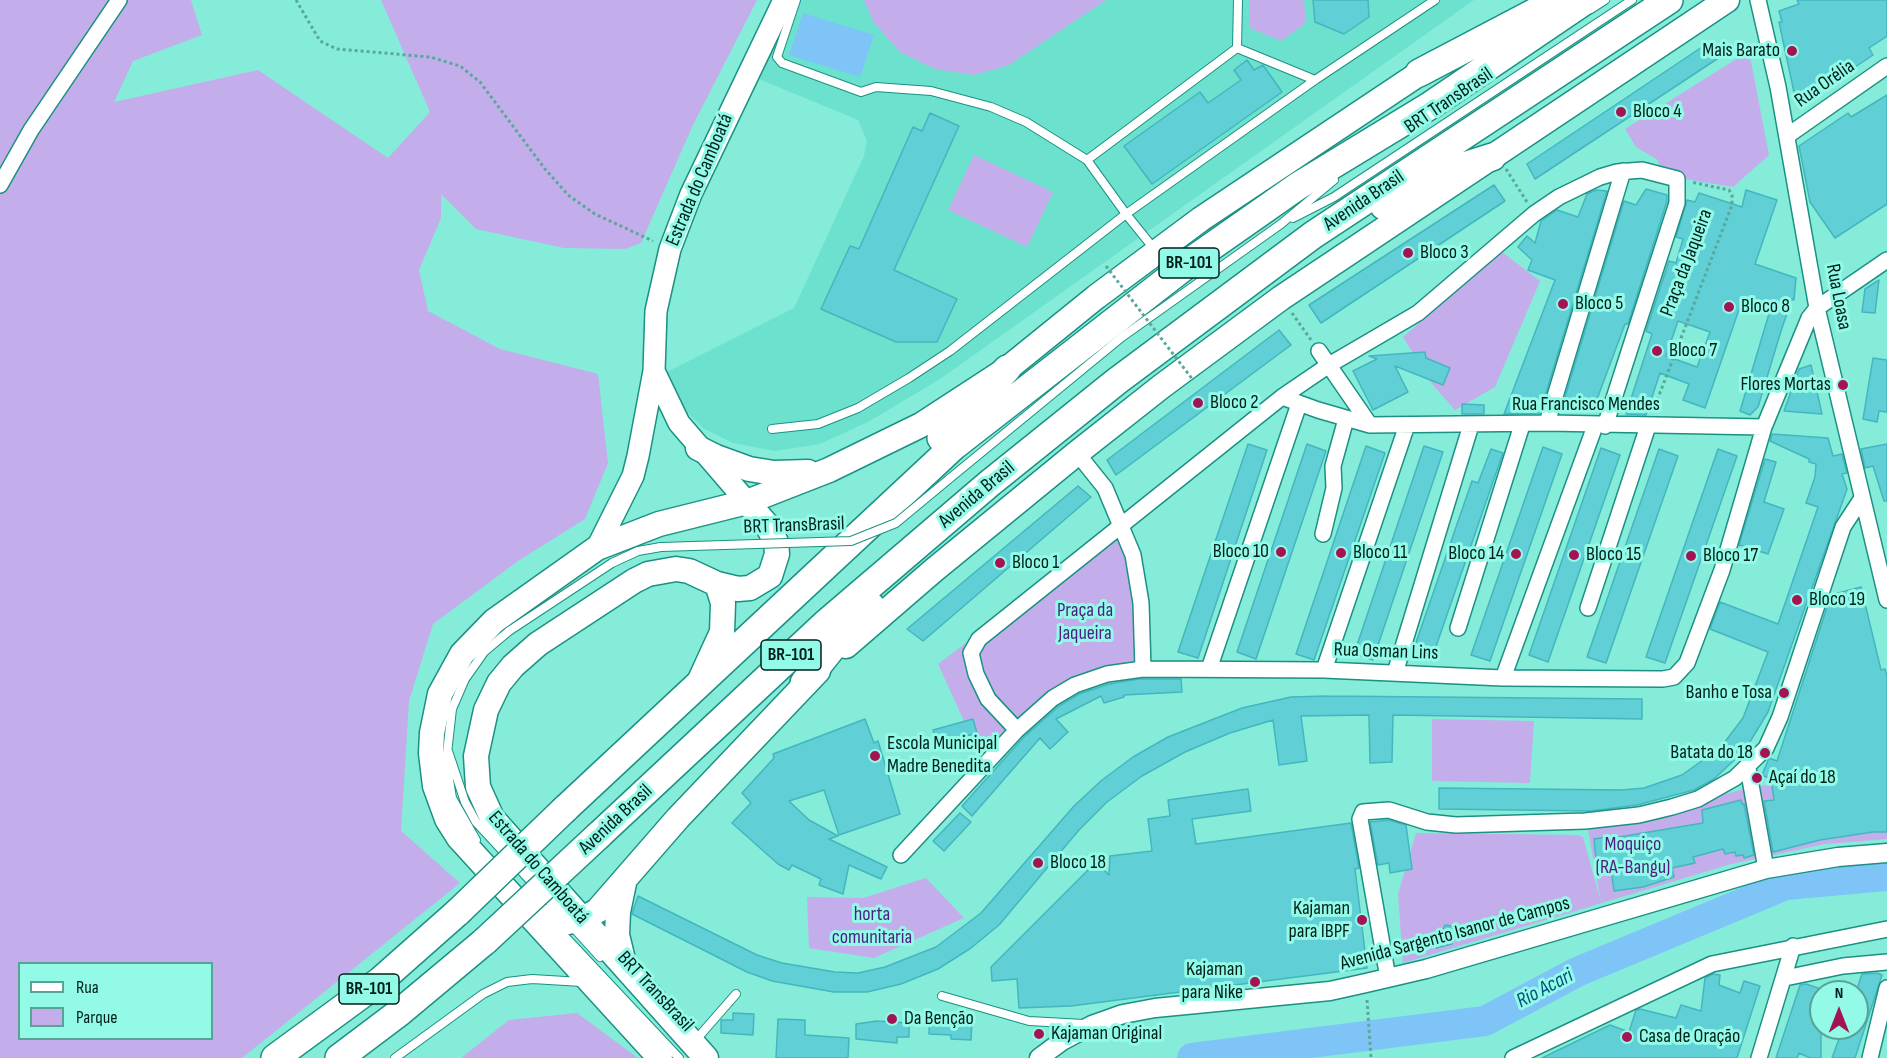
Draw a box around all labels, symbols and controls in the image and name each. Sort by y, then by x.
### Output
place label: Mais Barato [1702,39,1780,63]
marker: Mais Barato [1785,44,1799,58]
street label: Rua Orélia [1791,55,1859,113]
street label: BRT TransBrasil [1400,63,1498,139]
place label: Bloco 4 [1633,100,1682,124]
marker: Bloco 4 [1614,105,1628,119]
street label: Estrada do Camboatá [661,110,739,250]
street label: Avenida Brasil [1319,165,1409,237]
street label: Praça da Jaqueira [1656,206,1718,320]
place label: Bloco 3 [1420,241,1469,265]
marker: Bloco 3 [1401,246,1415,260]
road number: BR-101 [1159,248,1219,278]
street label: Rua Loasa [1820,262,1856,332]
place label: Bloco 5 [1575,292,1623,316]
place label: Bloco 8 [1741,295,1790,319]
marker: Bloco 5 [1556,297,1570,311]
marker: Bloco 8 [1722,300,1736,314]
place label: Bloco 7 [1669,339,1717,363]
marker: Bloco 7 [1650,344,1664,358]
place label: Flores Mortas [1741,373,1831,397]
marker: Flores Mortas [1836,378,1850,392]
place label: Bloco 2 [1210,391,1259,415]
street label: Rua Francisco Mendes [1512,393,1660,417]
marker: Bloco 2 [1191,396,1205,410]
street label: Avenida Brasil [934,456,1020,534]
street label: BRT TransBrasil [743,512,845,540]
place label: Bloco 10 [1213,540,1269,564]
place label: Bloco 11 [1353,541,1407,565]
place label: Bloco 14 [1448,542,1504,566]
place label: Bloco 15 [1586,543,1641,567]
place label: Bloco 17 [1703,544,1758,568]
marker: Bloco 10 [1274,545,1288,559]
marker: Bloco 11 [1334,546,1348,560]
marker: Bloco 14 [1509,547,1523,561]
marker: Bloco 15 [1567,548,1581,562]
marker: Bloco 17 [1684,549,1698,563]
place label: Bloco 1 [1012,551,1059,575]
marker: Bloco 1 [993,556,1007,570]
place label: Bloco 19 [1809,588,1865,612]
marker: Bloco 19 [1790,593,1804,607]
park label: Praça da Jaqueira [1057,599,1113,646]
street label: Rua Osman Lins [1333,638,1439,666]
road number: BR-101 [761,640,821,670]
place label: Banho e Tosa [1686,681,1772,705]
marker: Banho e Tosa [1777,686,1791,700]
place label: Escola Municipal Madre Benedita [887,732,997,779]
place label: Batata do 18 [1670,741,1753,765]
marker: Batata do 18 [1758,746,1772,760]
marker: Escola Municipal Madre Benedita [868,749,882,763]
place label: Açaí do 18 [1769,766,1836,790]
marker: Açaí do 18 [1750,771,1764,785]
street label: Avenida Brasil [574,780,658,860]
street label: Estrada do Camboatá [483,807,593,929]
park label: Moquiço (RA-Bangu) [1596,833,1670,880]
place label: Bloco 18 [1050,851,1106,875]
marker: Bloco 18 [1031,856,1045,870]
street label: Avenida Sargento Isanor de Campos [1338,892,1572,976]
place label: Kajaman para IBPF [1288,897,1350,944]
park label: horta comunitaria [832,903,912,950]
marker: Kajaman para IBPF [1355,913,1369,927]
street label: BRT TransBrasil [612,947,698,1037]
place label: Kajaman para Nike [1181,958,1243,1005]
legend [18,962,213,1040]
water label: Rio Acari [1512,964,1578,1014]
road number: BR-101 [339,974,399,1004]
marker: Kajaman para Nike [1248,975,1262,989]
text: Rua [76,977,99,998]
north arrow [1809,980,1869,1040]
text: N [1835,984,1843,1003]
text: Parque [76,1007,117,1028]
place label: Da Benção [904,1007,974,1031]
marker: Da Benção [885,1012,899,1026]
place label: Kajaman Original [1051,1022,1162,1046]
place label: Casa de Oração [1639,1025,1740,1049]
marker: Kajaman Original [1032,1027,1046,1041]
marker: Casa de Oração [1620,1030,1634,1044]

